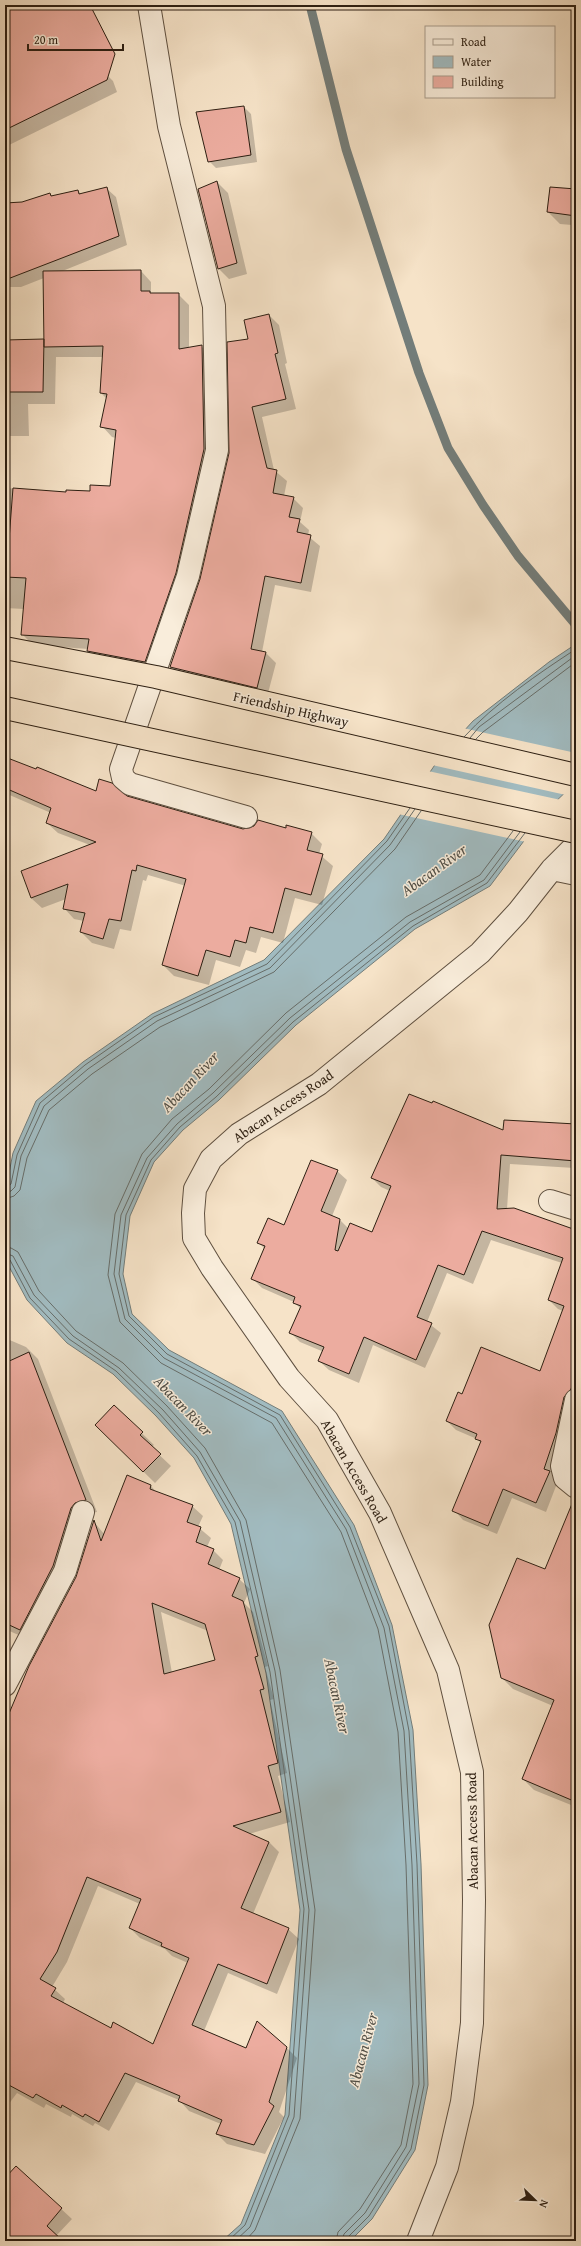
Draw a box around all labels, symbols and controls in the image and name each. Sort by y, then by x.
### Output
scale bar [28,26,123,52]
legend [425,26,555,98]
text: 20 m [34,31,58,48]
text: Road [461,33,487,50]
text: Water [461,53,491,70]
text: Building [461,73,504,90]
street label: Friendship Highway [231,686,351,732]
water label: Abacan River [396,838,471,901]
water label: Abacan River [155,1046,224,1117]
street label: Abacan Access Road [229,1065,338,1147]
water label: Abacan River [149,1370,218,1441]
street label: Abacan Access Road [316,1415,392,1527]
water label: Abacan River [319,1655,356,1736]
street label: Abacan Access Road [461,1772,483,1890]
water label: Abacan River [342,2010,383,2090]
north arrow [515,2180,555,2220]
text: N [535,2197,553,2211]

